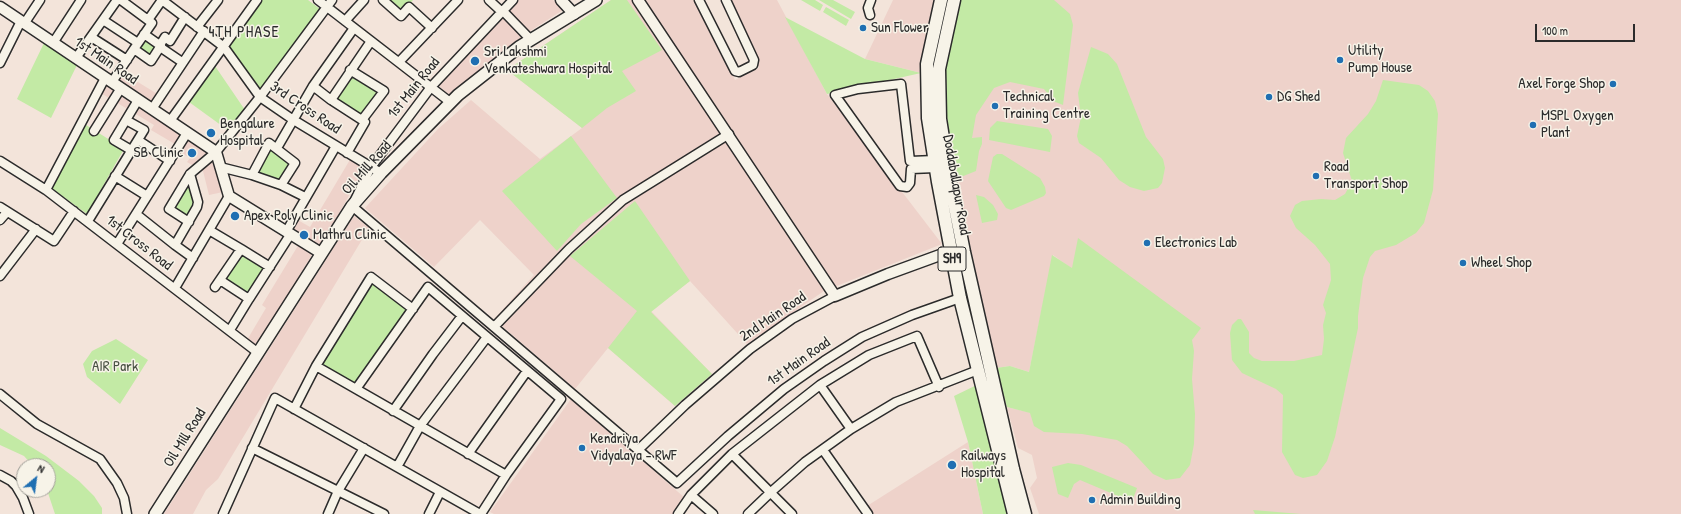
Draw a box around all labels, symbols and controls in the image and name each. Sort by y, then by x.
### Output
scale bar [1537,16,1637,42]
place label: Sun Flower [871,19,928,37]
text: 100 m [1542,22,1568,39]
district label: 4TH PHASE [208,23,280,43]
marker: Sun Flower [858,23,868,33]
street label: 1st Main Road [71,33,141,89]
place label: Utility Pump House [1348,42,1412,77]
place label: Sri Lakshmi Venkateshwara Hospital [484,43,612,78]
street label: 1st Main Road [384,54,444,122]
marker: Sri Lakshmi Venkateshwara Hospital [469,55,481,67]
marker: Utility Pump House [1335,55,1345,65]
place label: Axel Forge Shop [1518,75,1605,93]
street label: 3rd Cross Road [266,78,344,138]
marker: Axel Forge Shop [1608,79,1618,89]
place label: Technical Training Centre [1003,88,1090,123]
place label: DG Shed [1277,88,1320,106]
marker: DG Shed [1264,92,1274,102]
marker: Technical Training Centre [990,101,1000,111]
place label: MSPL Oxygen Plant [1541,107,1614,142]
place label: Bengalure Hospital [220,115,275,150]
marker: MSPL Oxygen Plant [1528,120,1538,130]
marker: Bengalure Hospital [205,127,217,139]
street label: Doddaballapur Road [938,134,974,236]
street label: Oil Mill Road [338,137,396,199]
place label: SB Clinic [134,144,183,162]
marker: SB Clinic [186,147,198,159]
place label: Road Transport Shop [1324,158,1408,193]
marker: Road Transport Shop [1311,171,1321,181]
place label: Apex Poly Clinic [244,207,332,225]
marker: Apex Poly Clinic [229,210,241,222]
street label: 1st Cross Road [102,211,176,275]
place label: Mathru Clinic [313,226,386,244]
marker: Mathru Clinic [298,229,310,241]
place label: Electronics Lab [1155,234,1237,252]
marker: Electronics Lab [1142,238,1152,248]
road number: SH9 [938,247,966,271]
place label: Wheel Shop [1471,254,1532,272]
marker: Wheel Shop [1458,258,1468,268]
street label: 2nd Main Road [736,288,810,346]
street label: 1st Main Road [764,334,834,390]
park label: AIR Park [92,358,138,376]
street label: Oil Mill Road [160,405,210,471]
place label: Kendriya Vidyalaya - RWF [590,430,677,465]
marker: Kendriya Vidyalaya - RWF [577,443,587,453]
place label: Railways Hospital [961,447,1006,482]
north arrow [16,458,56,498]
marker: Railways Hospital [946,459,958,471]
text: N [35,461,47,476]
place label: Admin Building [1100,491,1181,509]
marker: Admin Building [1087,495,1097,505]

